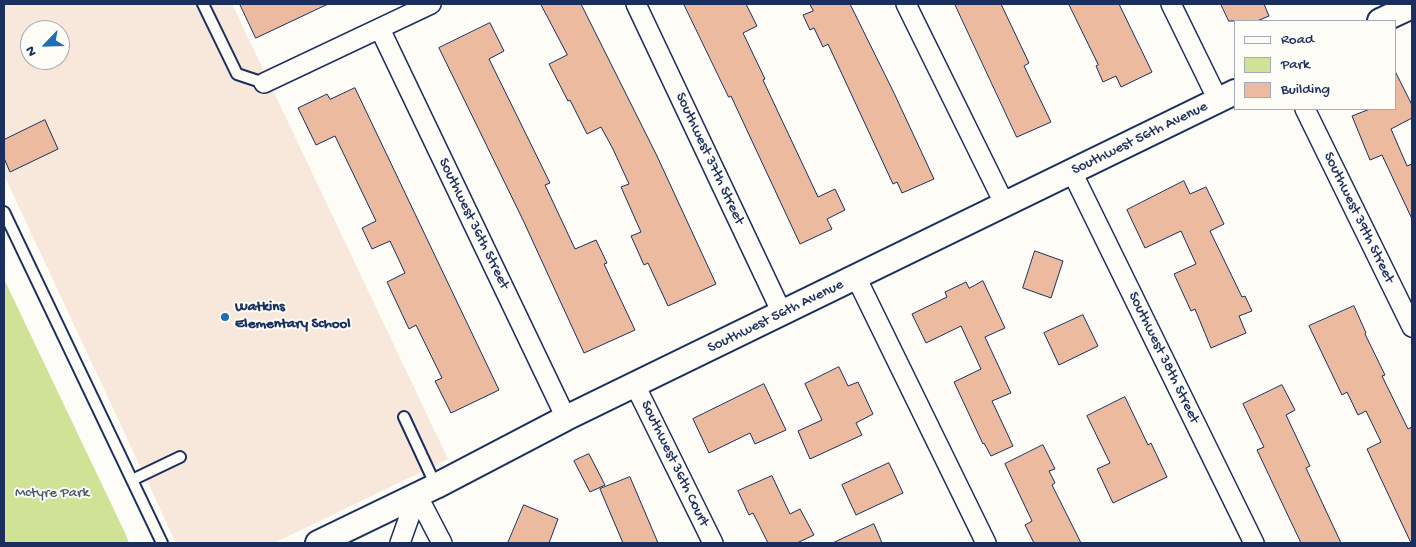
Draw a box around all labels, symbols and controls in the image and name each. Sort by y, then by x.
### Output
north arrow [20,20,70,70]
legend [1234,20,1396,110]
text: Road [1281,31,1314,49]
text: N [22,43,41,59]
text: Park [1281,56,1310,74]
text: Building [1281,81,1330,99]
street label: Southwest 37th Street [670,90,748,228]
street label: Southwest 56th Avenue [1069,98,1211,180]
street label: Southwest 39th Street [1318,150,1398,286]
street label: Southwest 36th Street [433,156,513,292]
street label: Southwest 56th Avenue [705,276,847,358]
street label: Southwest 38th Street [1123,289,1203,427]
place label: Watkins Elementary School [235,299,351,334]
marker: Watkins Elementary School [219,311,231,323]
street label: Southwest 36th Court [636,398,712,530]
park label: Mctyre Park [15,485,89,503]

